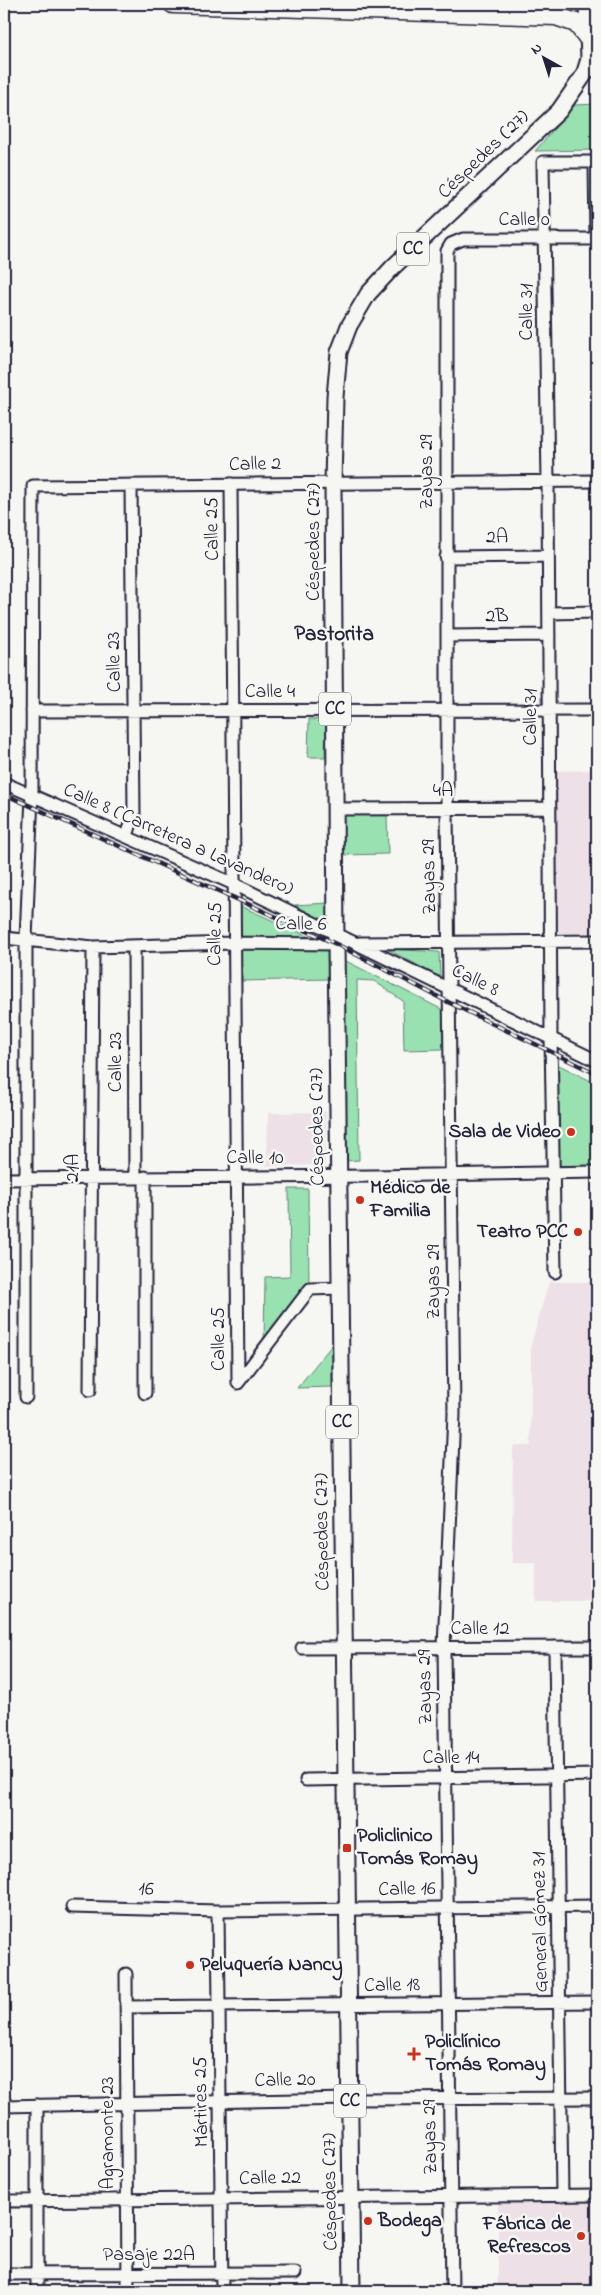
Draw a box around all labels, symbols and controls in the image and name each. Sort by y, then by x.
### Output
north arrow [518,32,568,82]
text: N [526,38,547,60]
street label: Céspedes (27) [432,104,537,206]
street label: Calle 0 [498,206,550,235]
road number: CC [397,232,429,266]
street label: Calle 31 [513,283,542,341]
street label: Zayas 29 [413,434,442,510]
street label: Calle 2 [229,450,282,480]
street label: Céspedes (27) [300,483,329,601]
street label: Calle 25 [198,497,228,561]
street label: 2A [486,523,508,553]
street label: 2B [485,602,509,632]
district label: Pastorita [294,620,374,650]
street label: Calle 23 [100,631,130,693]
street label: Calle 4 [245,678,295,707]
street label: Calle 31 [517,688,546,746]
road number: CC [319,692,351,726]
street label: Calle 8 (Carretera a Lavandero) [58,776,298,904]
street label: 4A [433,777,453,806]
street label: Zayas 29 [415,839,445,915]
street label: Calle 25 [201,902,231,966]
street label: Calle 6 [275,910,327,940]
street label: Calle 8 [446,957,504,1005]
street label: Calle 23 [102,1032,131,1092]
street label: Céspedes (27) [302,1068,334,1186]
place label: Sala de Video [448,1118,561,1147]
marker: Sala de Video [565,1126,577,1138]
street label: Calle 10 [226,1144,284,1173]
street label: 21A [59,1154,88,1182]
place label: Médico de Familia [369,1174,451,1226]
marker: Médico de Familia [354,1194,366,1206]
place label: Teatro PCC [477,1218,568,1247]
marker: Teatro PCC [572,1226,584,1238]
street label: Zayas 29 [420,1244,449,1320]
street label: Calle 25 [205,1307,234,1371]
road number: CC [326,1405,358,1438]
street label: Céspedes (27) [307,1473,339,1591]
street label: Calle 12 [451,1615,509,1644]
street label: Zayas 29 [411,1649,441,1725]
street label: Calle 14 [422,1744,480,1773]
place label: Policlinico Tomás Romay [357,1822,478,1875]
marker: Policlinico Tomás Romay [341,1842,353,1854]
street label: General Gómez 31 [525,1851,557,1993]
street label: 16 [138,1875,154,1905]
street label: Calle 16 [378,1875,436,1905]
place label: Peluquería Nancy [200,1951,343,1981]
marker: Peluquería Nancy [184,1959,196,1971]
street label: Calle 18 [364,1971,420,2001]
place label: Policlínico Tomás Romay [425,2028,546,2081]
marker: Policlínico Tomás Romay [407,2047,421,2061]
street label: Mártires 25 [187,2057,217,2147]
street label: Calle 20 [254,2066,316,2096]
street label: Agramonte 23 [94,2077,124,2189]
road number: CC [334,2084,366,2118]
street label: Zayas 29 [416,2099,446,2175]
street label: Céspedes (27) [315,2133,347,2251]
street label: Calle 22 [239,2164,301,2194]
place label: Bodega [377,2207,442,2237]
place label: Fábrica de Refrescos [482,2210,572,2262]
marker: Bodega [362,2215,374,2227]
marker: Fábrica de Refrescos [575,2230,587,2242]
street label: Pasaje 22A [103,2241,195,2270]

